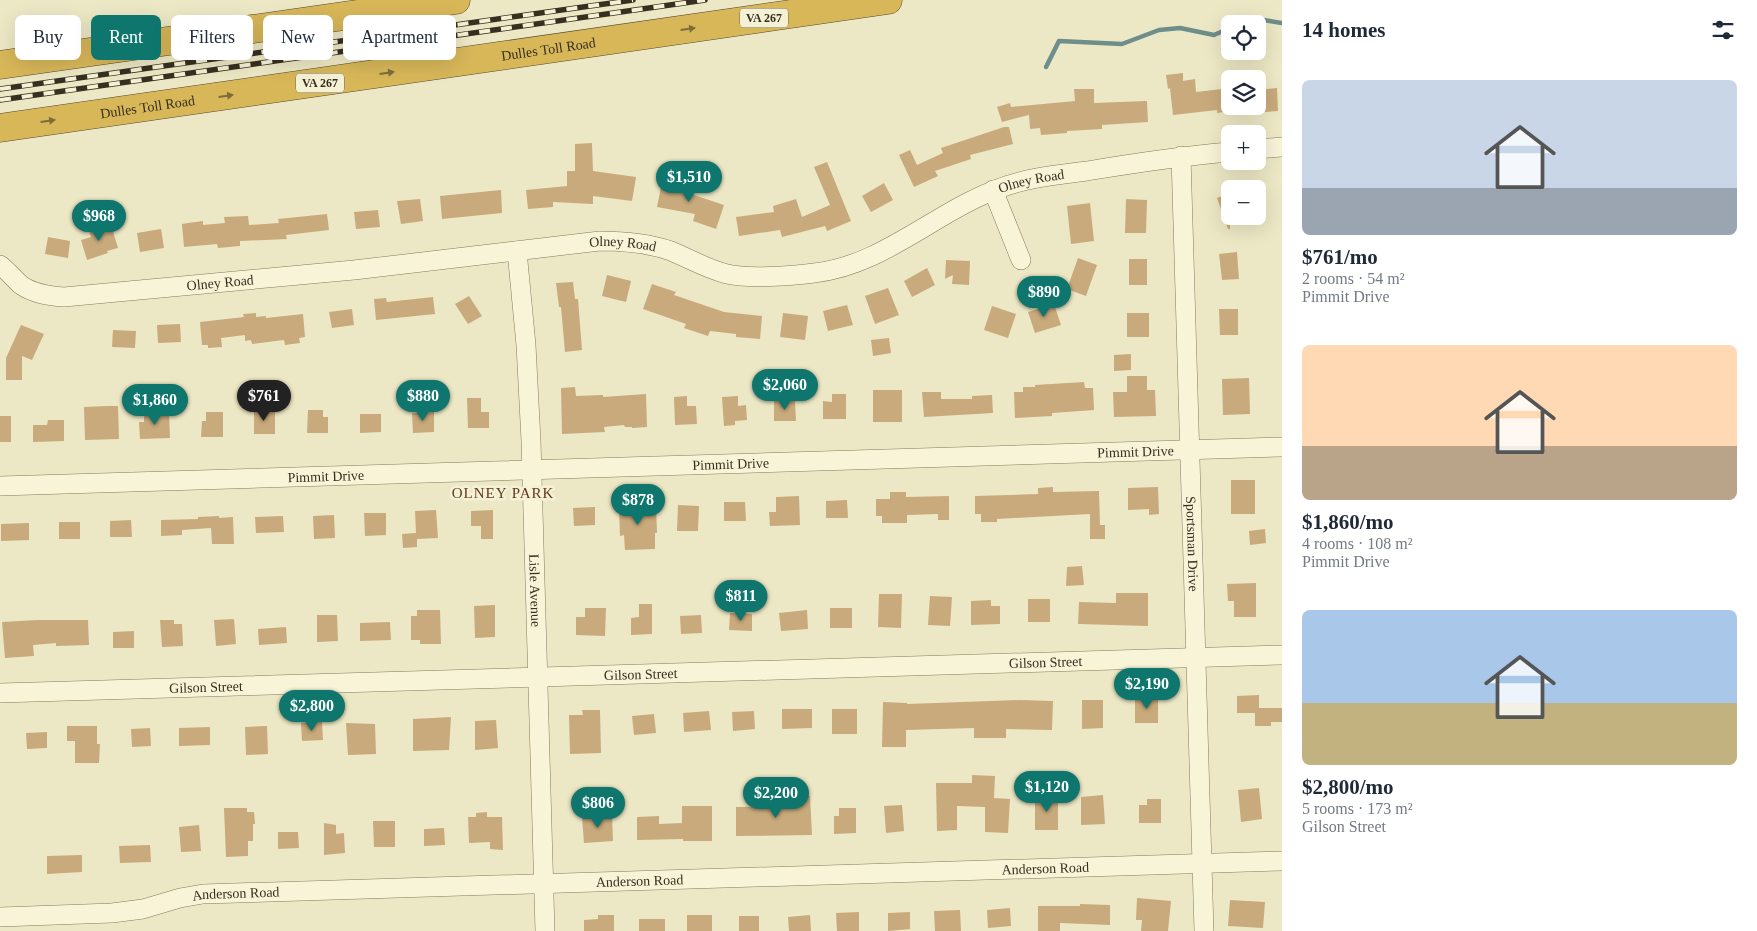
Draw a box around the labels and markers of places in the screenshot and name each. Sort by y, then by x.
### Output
pin: $1,510 [648,160,730,203]
pin: $968 [69,200,129,242]
pin: $890 [1014,276,1074,318]
pin: $2,060 [744,368,826,411]
pin: $761 [234,380,294,422]
pin: $880 [393,380,453,422]
pin: $1,860 [114,384,196,426]
pin: $878 [608,484,668,526]
pin: $811 [711,580,771,622]
pin: $2,190 [1106,668,1188,710]
pin: $2,800 [271,690,353,732]
pin: $1,120 [1006,770,1088,813]
pin: $2,200 [735,776,817,819]
pin: $806 [568,786,628,829]

